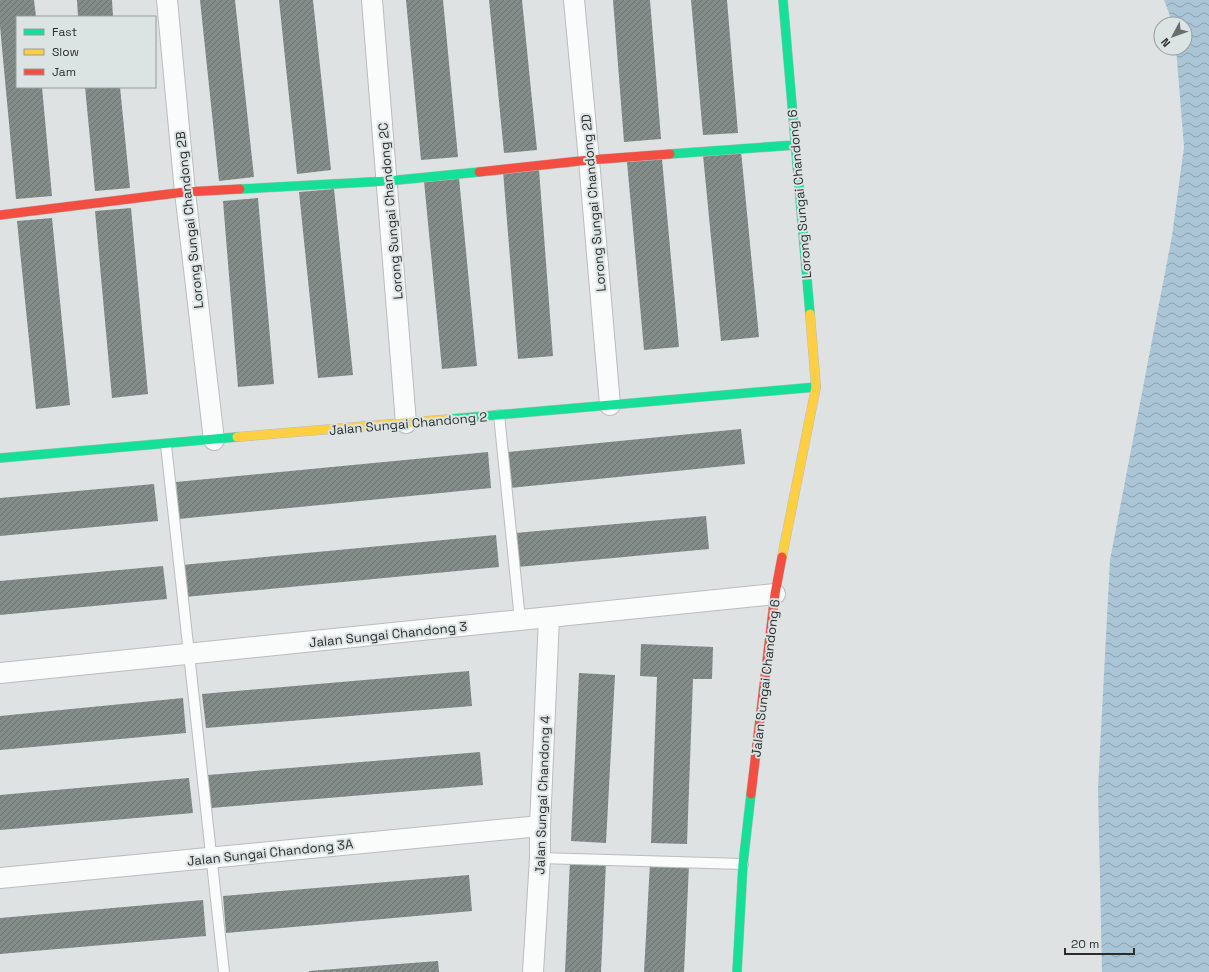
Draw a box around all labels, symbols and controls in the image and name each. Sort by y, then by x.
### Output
legend [16,16,156,88]
north arrow [1153,16,1193,56]
text: Fast [52,24,77,40]
text: N [1158,35,1173,50]
text: Slow [52,44,79,60]
text: Jam [52,64,76,80]
street label: Lorong Sungai Chandong 6 [784,109,815,279]
street label: Lorong Sungai Chandong 2D [577,114,610,292]
street label: Lorong Sungai Chandong 2C [374,122,407,300]
street label: Lorong Sungai Chandong 2B [172,131,207,309]
street label: Jalan Sungai Chandong 2 [328,408,488,439]
street label: Jalan Sungai Chandong 6 [747,598,784,758]
street label: Jalan Sungai Chandong 3 [308,618,468,651]
street label: Jalan Sungai Chandong 4 [531,715,554,875]
street label: Jalan Sungai Chandong 3A [186,835,354,870]
scale bar [1065,930,1134,956]
text: 20 m [1071,936,1099,952]

